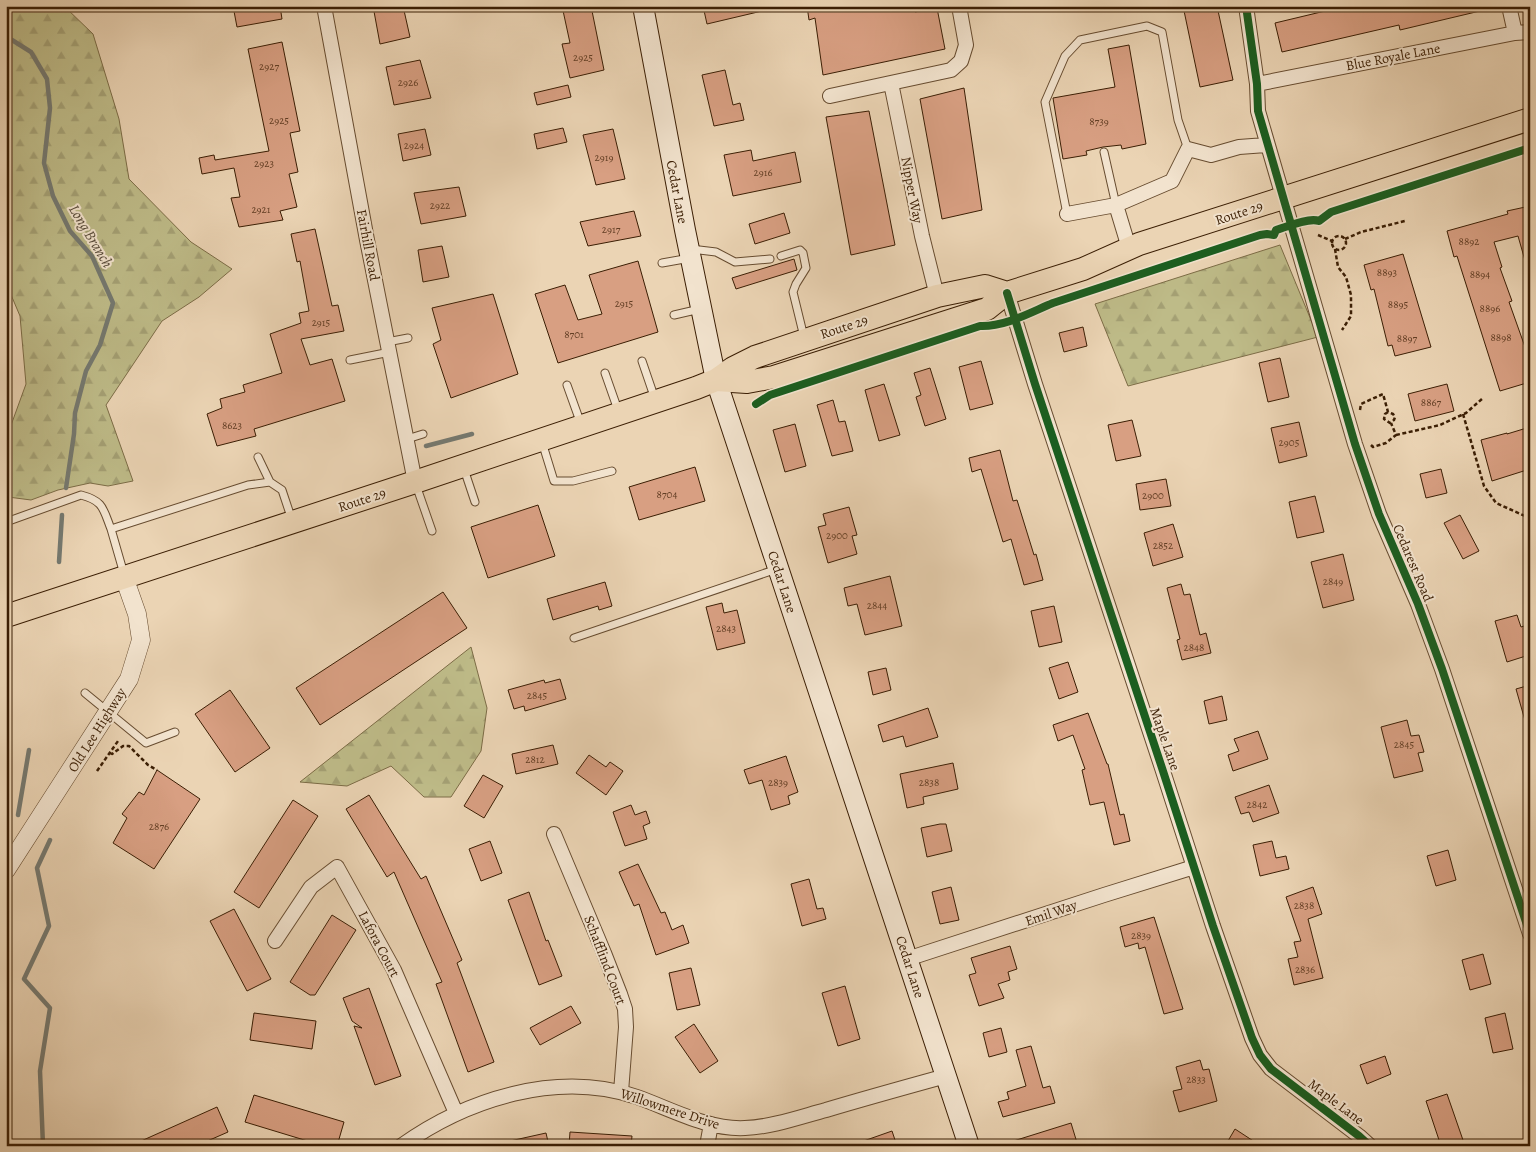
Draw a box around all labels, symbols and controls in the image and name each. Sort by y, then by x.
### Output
street label: Blue Royale Lane [1344,39,1442,75]
house number: 2925 [573,50,593,65]
house number: 2927 [259,59,279,74]
house number: 2926 [398,75,418,90]
house number: 2925 [269,113,289,128]
house number: 8739 [1089,114,1109,129]
house number: 2924 [404,138,424,153]
house number: 2919 [595,150,614,165]
street label: Nipper Way [896,155,928,226]
house number: 2923 [254,156,274,171]
street label: Cedar Lane [662,159,692,225]
house number: 2916 [753,165,773,180]
street label: Route 29 [1213,196,1265,230]
house number: 2922 [430,198,450,213]
water label: Long Branch [64,201,118,271]
house number: 2921 [251,202,271,217]
street label: Fairhill Road [352,208,384,283]
house number: 2917 [602,222,621,237]
house number: 8892 [1459,234,1479,249]
house number: 8893 [1377,265,1397,280]
house number: 8894 [1470,267,1490,282]
house number: 2915 [615,296,634,311]
house number: 8895 [1388,297,1408,312]
house number: 8896 [1480,301,1500,316]
street label: Route 29 [818,310,870,344]
house number: 2915 [312,315,331,330]
house number: 8701 [564,327,584,342]
house number: 8898 [1490,330,1512,345]
house number: 8897 [1397,331,1418,346]
house number: 8867 [1421,395,1442,410]
house number: 8623 [222,418,242,433]
house number: 2905 [1279,435,1300,450]
street label: Route 29 [336,483,388,517]
house number: 8704 [657,487,677,502]
house number: 2900 [1142,488,1164,503]
street label: Cedarest Road [1388,521,1438,605]
house number: 2900 [826,528,848,543]
house number: 2852 [1153,538,1173,553]
street label: Cedar Lane [763,548,801,616]
house number: 2849 [1323,574,1343,589]
house number: 2844 [867,598,887,613]
house number: 2843 [716,621,736,636]
house number: 2848 [1184,640,1204,655]
street label: Old Lee Highway [63,683,131,776]
house number: 2845 [527,688,547,703]
street label: Maple Lane [1145,705,1185,773]
house number: 2845 [1394,737,1414,752]
house number: 2812 [525,752,545,767]
house number: 2839 [768,775,788,790]
house number: 2838 [919,775,939,790]
house number: 2842 [1247,797,1267,812]
house number: 2876 [149,819,169,834]
street label: Emil Way [1022,895,1080,931]
house number: 2838 [1294,898,1314,913]
street label: Lafora Court [354,908,405,981]
street label: Schafflind Court [579,913,631,1008]
house number: 2839 [1131,928,1151,943]
street label: Cedar Lane [891,933,929,1001]
house number: 2836 [1295,962,1315,977]
house number: 2833 [1186,1072,1206,1087]
street label: Maple Lane [1304,1075,1368,1129]
street label: Willowmere Drive [617,1084,722,1134]

